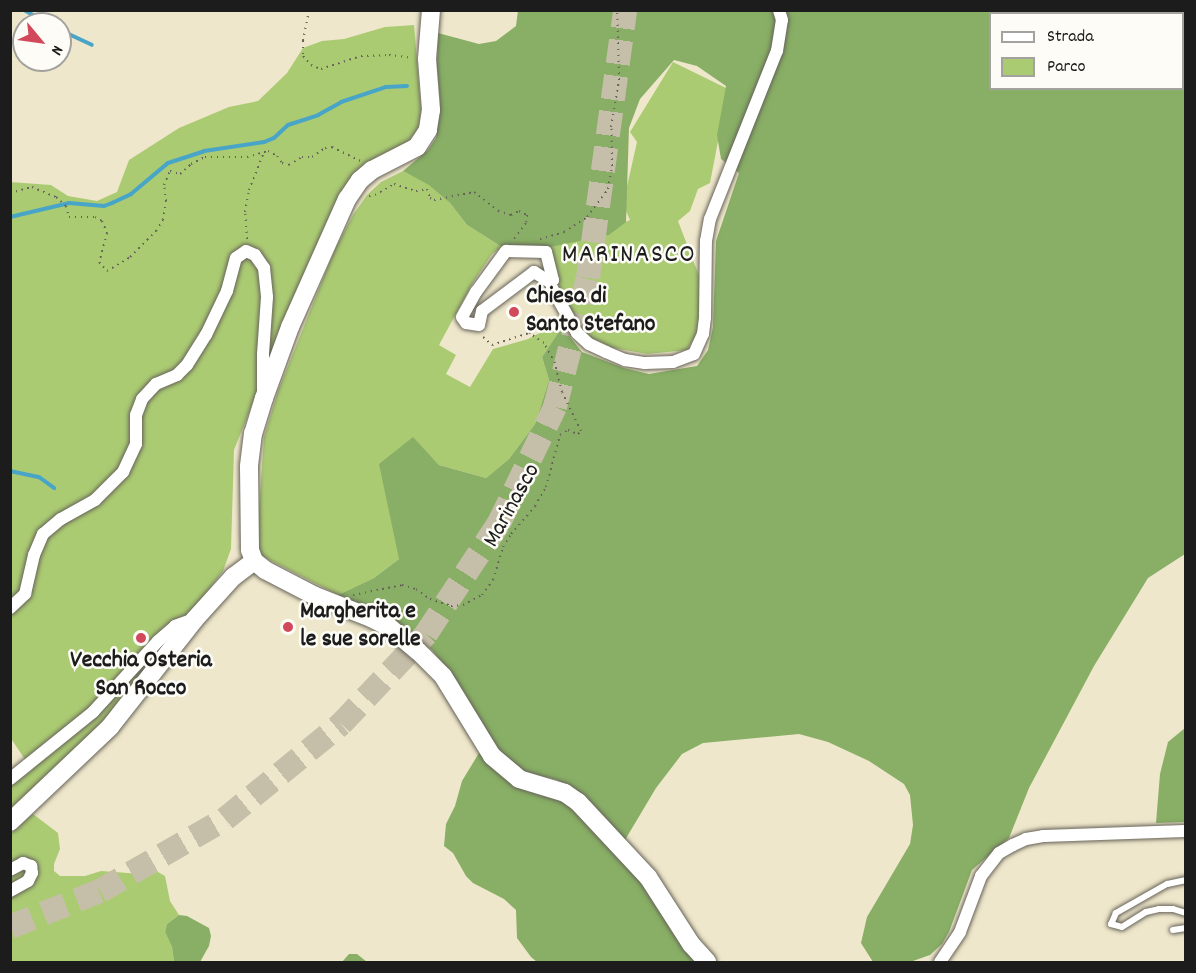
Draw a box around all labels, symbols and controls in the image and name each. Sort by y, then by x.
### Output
north arrow [12,12,72,72]
legend [989,12,1184,90]
text: Strada [1047,25,1094,50]
text: N [44,41,68,59]
text: Parco [1047,55,1086,80]
district label: MARINASCO [562,240,696,272]
place label: Chiesa di Santo Stefano [526,284,655,340]
marker: Chiesa di Santo Stefano [507,305,521,319]
street label: Marinasco [478,459,548,553]
place label: Margherita e le sue sorelle [300,599,421,655]
marker: Margherita e le sue sorelle [281,620,295,634]
marker: Vecchia Osteria San Rocco [134,631,148,645]
place label: Vecchia Osteria San Rocco [70,648,212,704]

